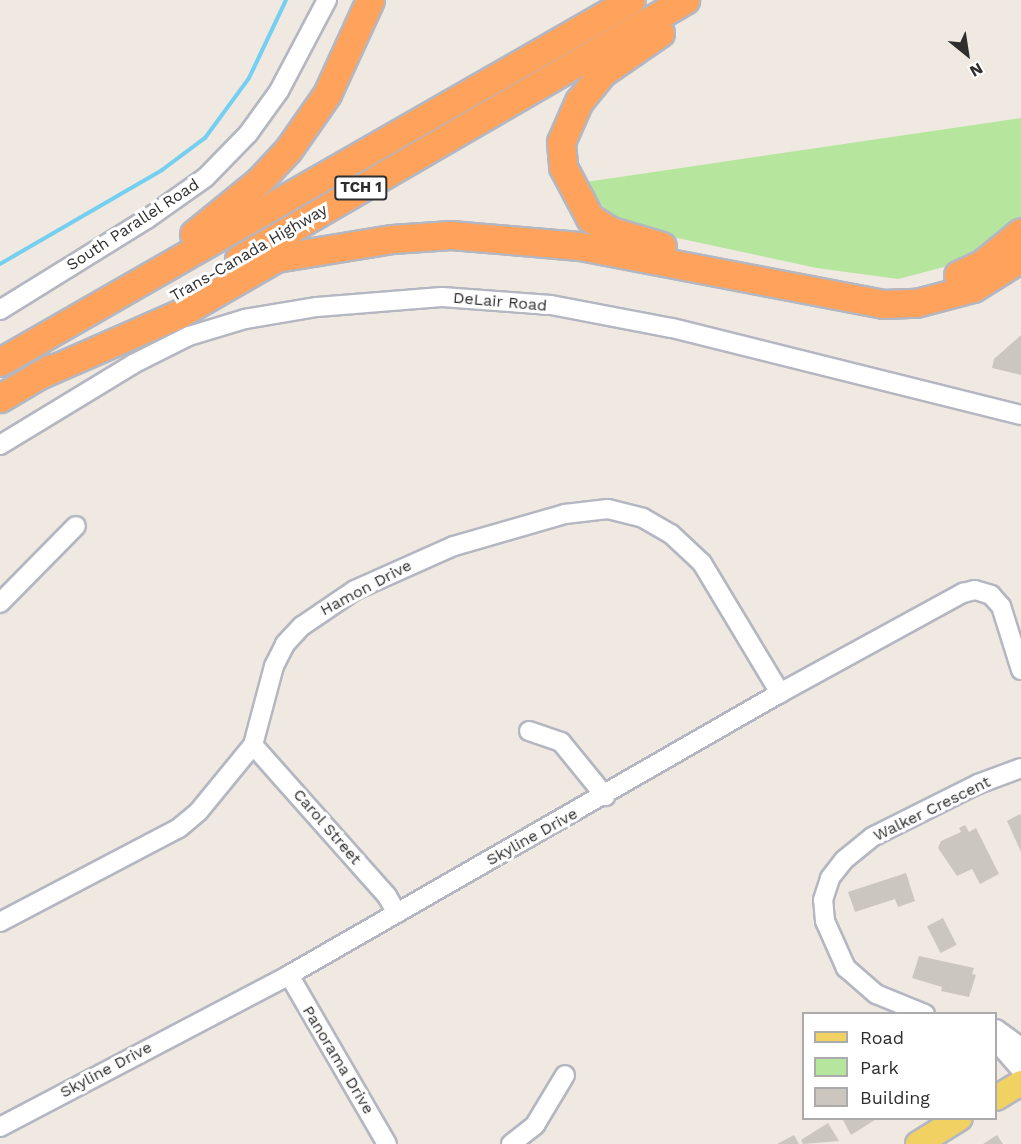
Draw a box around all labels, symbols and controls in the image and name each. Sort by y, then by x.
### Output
north arrow [937,24,997,84]
text: N [966,59,986,81]
street label: South Parallel Road [63,175,203,275]
road number: TCH 1 [334,176,388,200]
street label: Trans-Canada Highway [167,200,331,306]
street label: DeLair Road [452,288,548,316]
street label: Hamon Drive [317,556,415,620]
street label: Walker Crescent [870,772,994,846]
street label: Carol Street [289,785,365,869]
street label: Skyline Drive [483,804,581,870]
street label: Panorama Drive [298,1002,378,1118]
legend [802,1012,997,1120]
text: Road [860,1027,904,1048]
street label: Skyline Drive [57,1038,155,1102]
text: Park [860,1057,899,1078]
text: Building [860,1087,930,1108]

